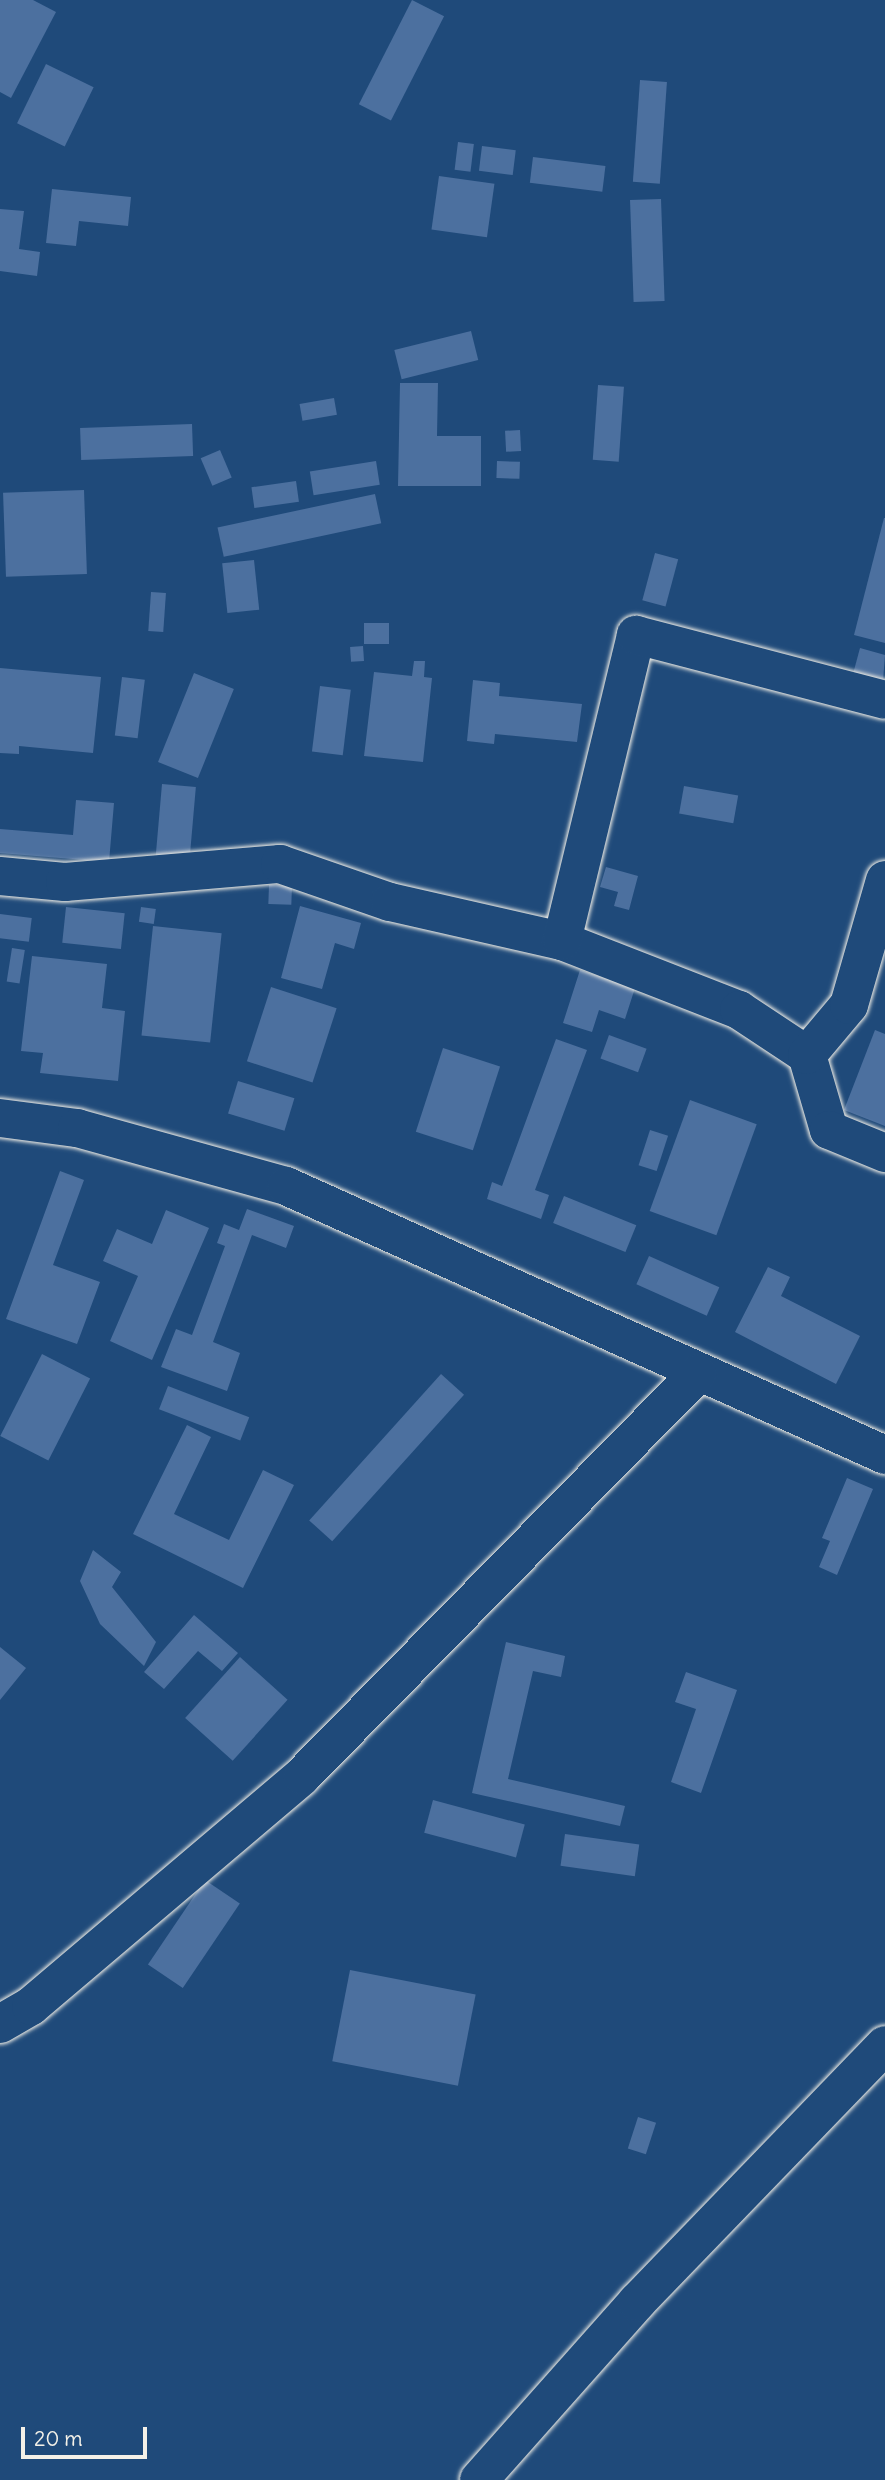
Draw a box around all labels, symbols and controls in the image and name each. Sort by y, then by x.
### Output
scale bar [24,2414,150,2458]
text: 20 m [34,2425,83,2452]

